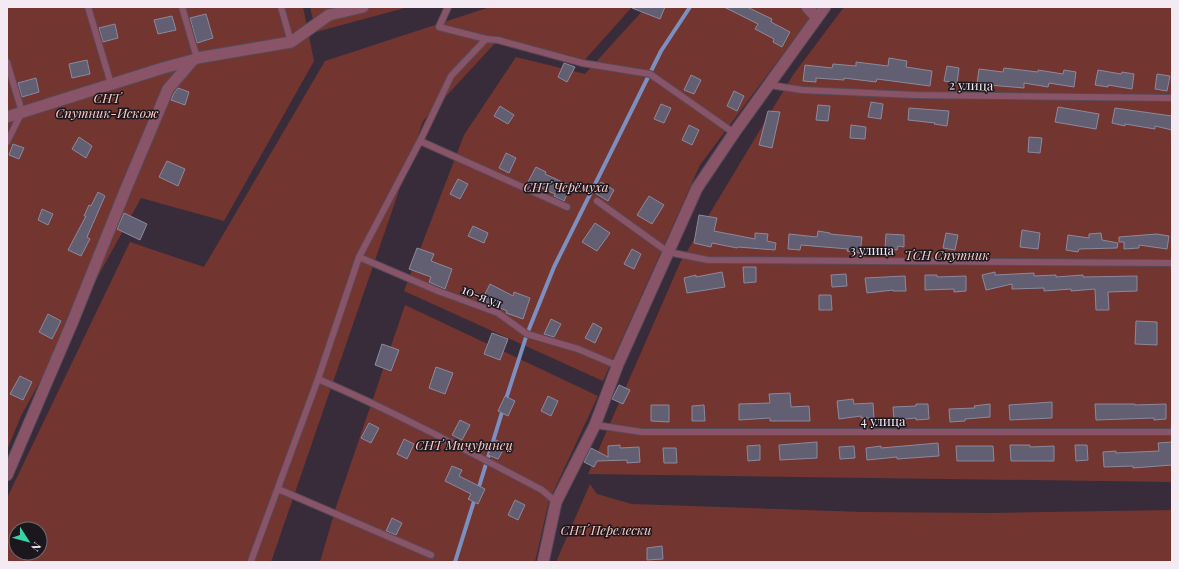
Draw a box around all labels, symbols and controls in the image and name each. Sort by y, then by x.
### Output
street label: 2 улица [949,76,994,93]
park label: СНТ Спутник-Искож [56,89,159,121]
park label: СНТ Черёмуха [523,178,609,195]
street label: 3 улица [850,241,895,258]
park label: ТСН Спутник [904,246,990,263]
street label: 10-я ул [460,280,505,311]
street label: 4 улица [861,412,906,429]
park label: СНТ Мичуринец [415,436,513,453]
north arrow [8,521,48,561]
park label: СНТ Перелески [560,521,652,538]
text: N [28,540,45,555]

